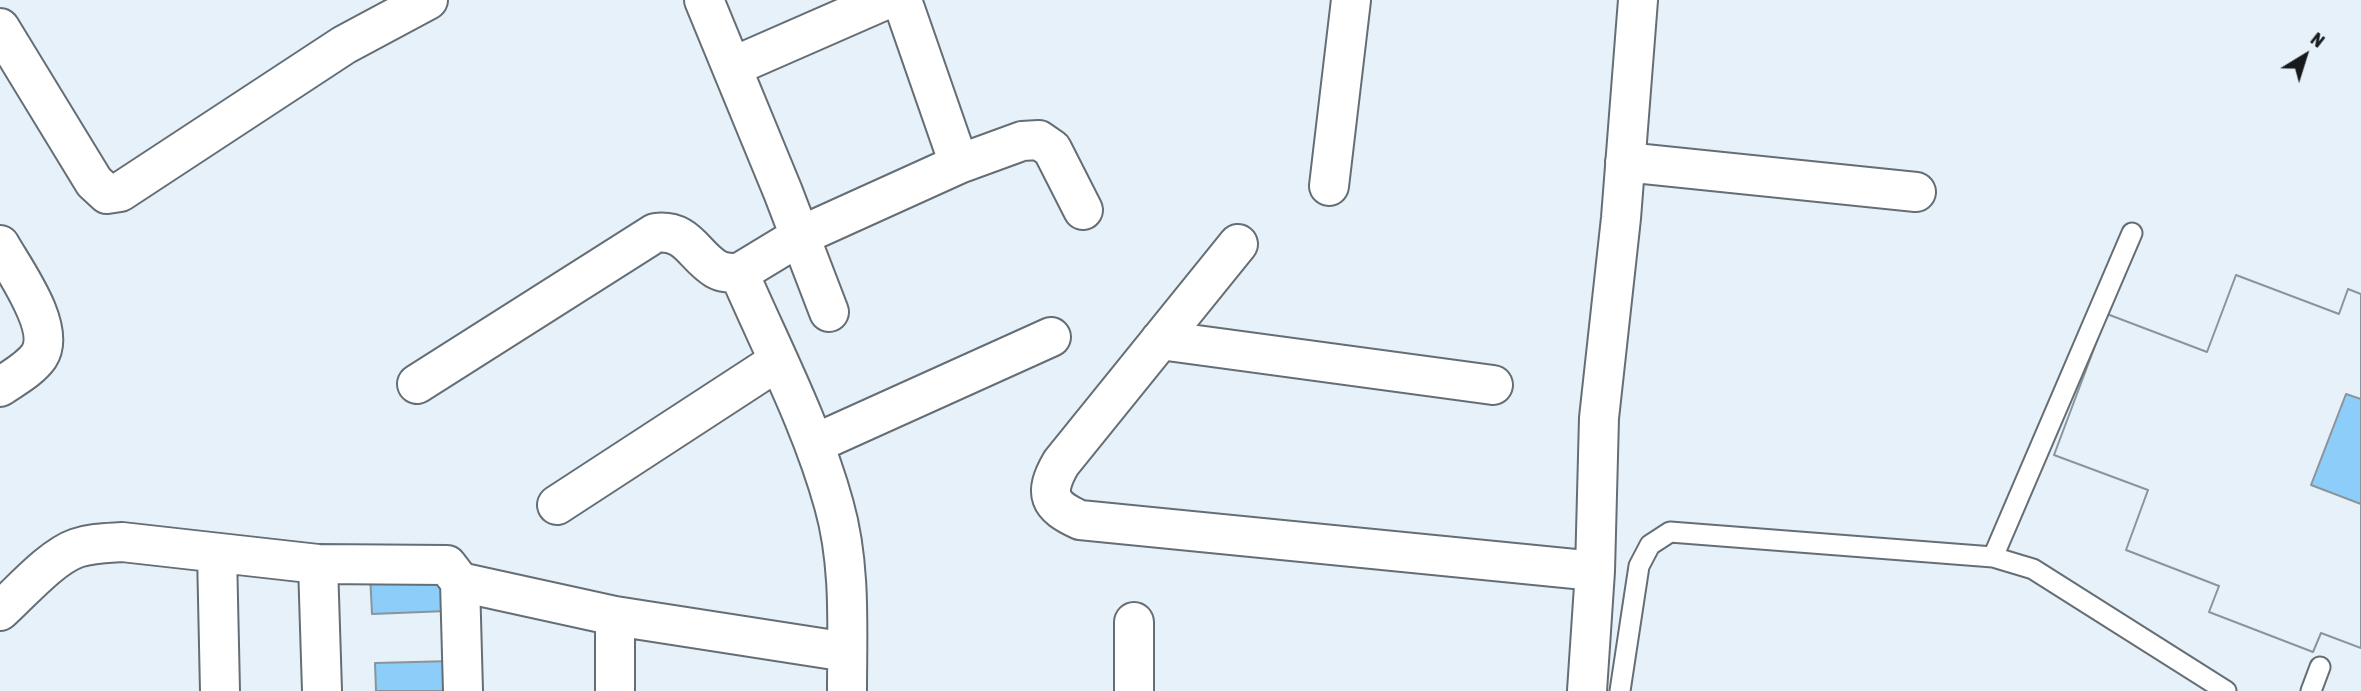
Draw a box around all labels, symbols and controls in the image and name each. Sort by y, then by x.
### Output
north arrow [2270,21,2340,91]
text: N [2307,27,2329,52]

